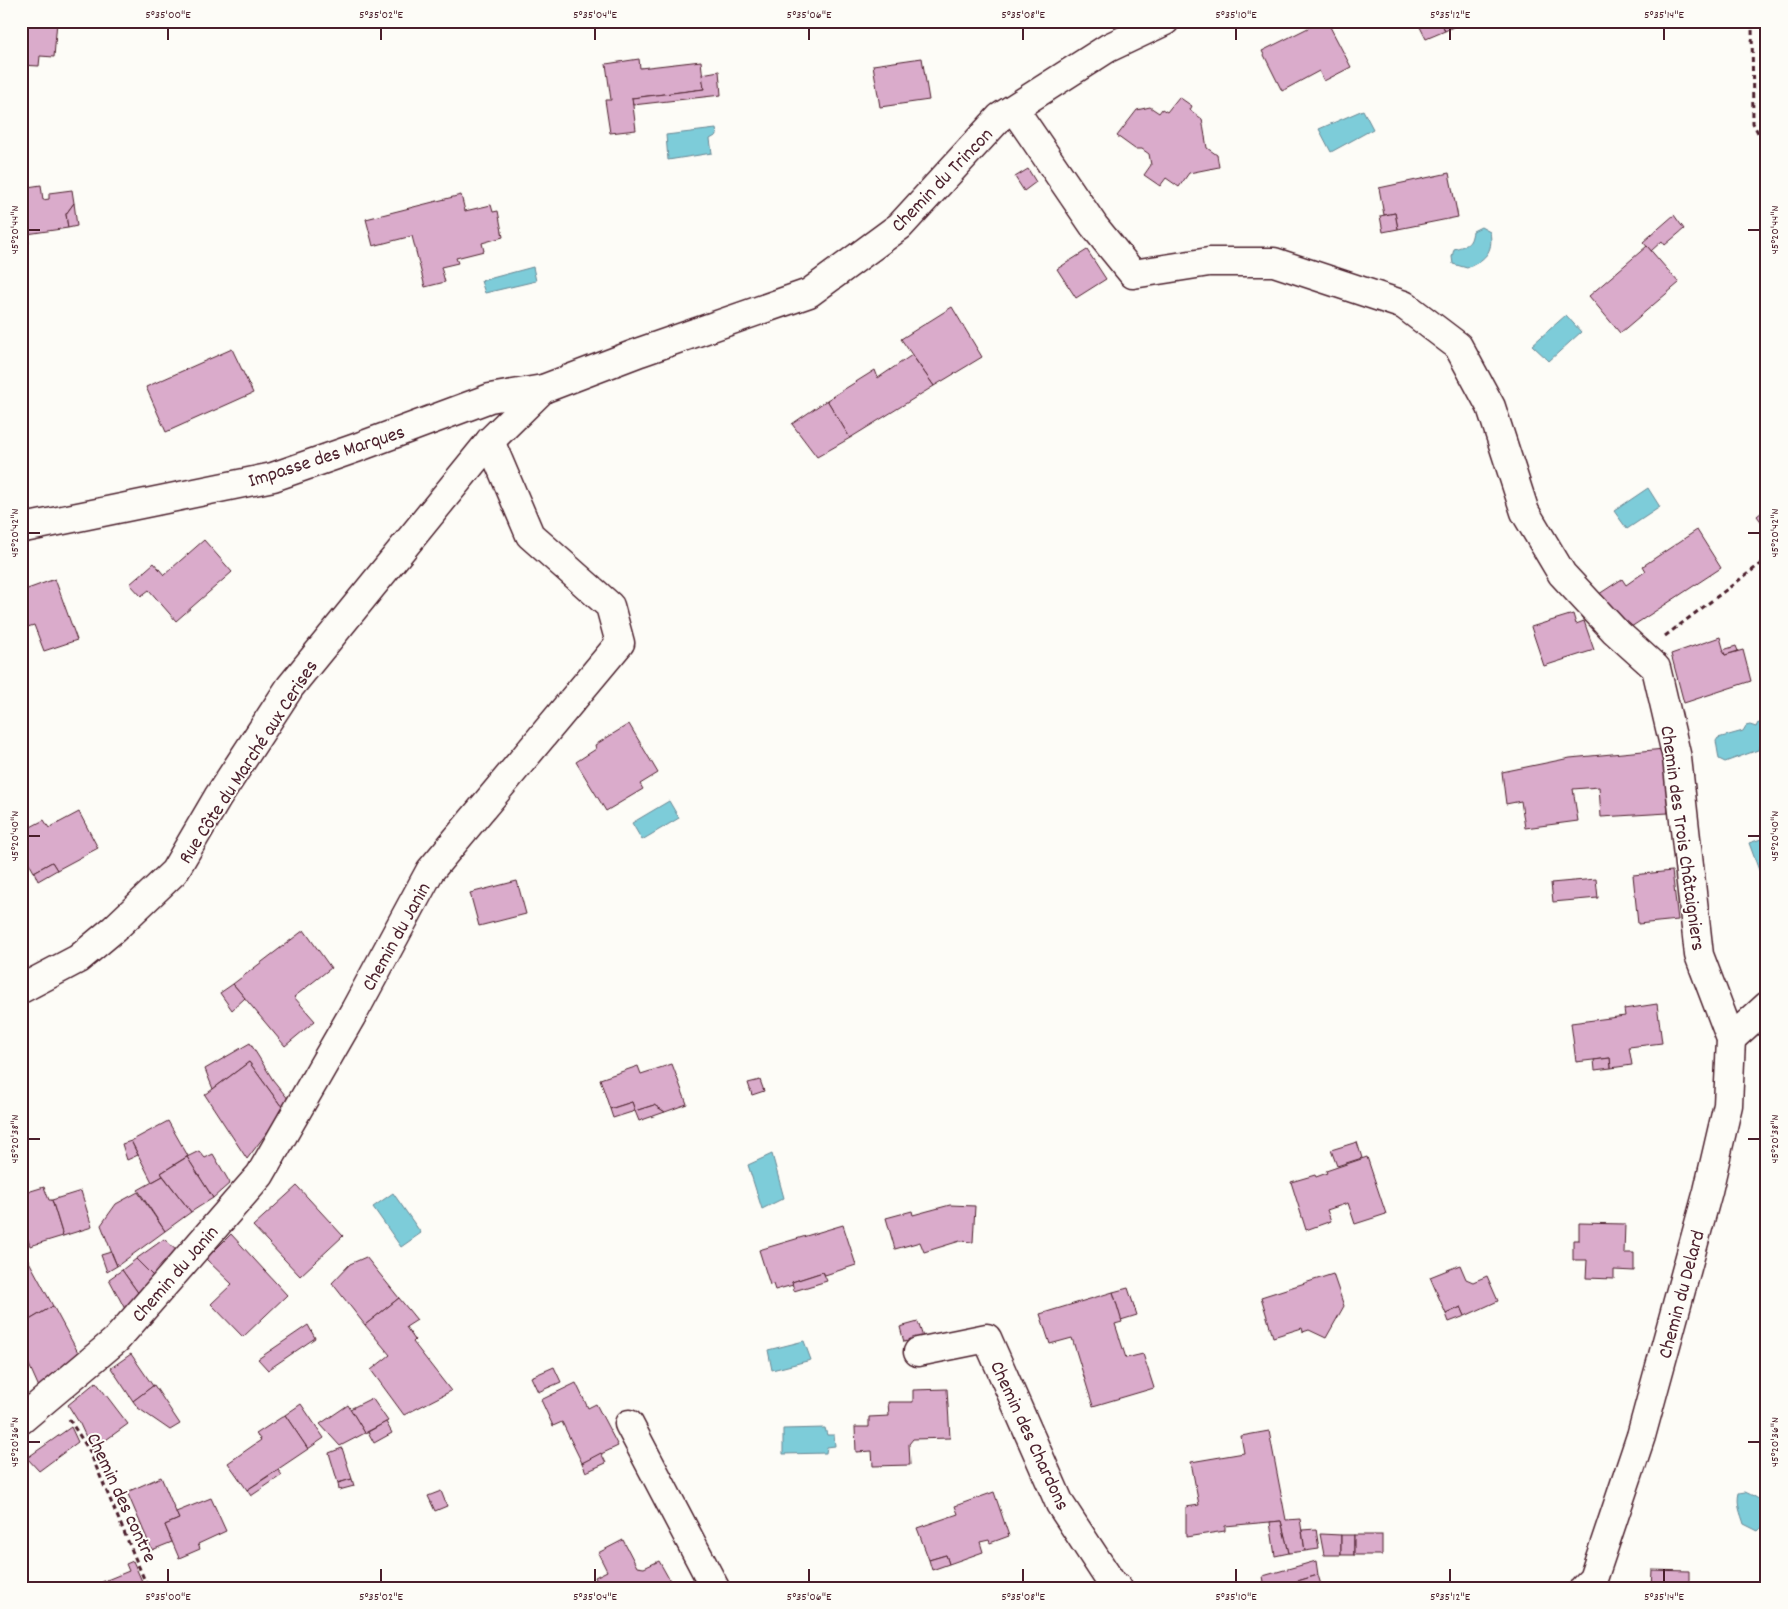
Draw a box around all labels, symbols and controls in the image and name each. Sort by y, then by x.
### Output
text: 5°35'00"E [145,7,191,24]
text: 5°35'02"E [359,7,404,24]
text: 5°35'04"E [573,7,617,24]
text: 5°35'06"E [787,7,832,24]
text: 5°35'08"E [1001,7,1045,24]
text: 5°35'10"E [1215,7,1257,24]
text: 5°35'12"E [1430,7,1471,24]
text: 5°35'14"E [1644,7,1685,24]
street label: Chemin du Trincon [886,122,1001,240]
text: 45°20'44"N [7,206,24,254]
text: 45°20'44"N [1767,206,1784,254]
street label: Impasse des Marques [245,419,409,496]
text: 45°20'42"N [7,508,24,557]
text: 45°20'42"N [1767,508,1784,557]
street label: Rue Côte du Marché aux Cerises [173,655,326,870]
street label: Chemin des Trois Châtaigniers [1651,724,1711,953]
text: 45°20'40"N [7,811,24,861]
text: 45°20'40"N [1767,811,1784,861]
street label: Chemin du Janin [356,878,439,997]
text: 45°20'38"N [7,1114,24,1163]
text: 45°20'38"N [1767,1114,1784,1163]
street label: Chemin du Janin [126,1220,226,1330]
street label: Chemin du Delard [1652,1228,1713,1362]
street label: Chemin des Chardons [981,1357,1075,1516]
text: 45°20'36"N [7,1417,24,1467]
text: 45°20'36"N [1767,1417,1784,1467]
street label: Chemin des contre [78,1429,163,1568]
text: 5°35'00"E [145,1589,191,1606]
text: 5°35'02"E [359,1589,404,1606]
text: 5°35'04"E [573,1589,617,1606]
text: 5°35'06"E [787,1589,832,1606]
text: 5°35'08"E [1001,1589,1045,1606]
text: 5°35'10"E [1215,1589,1257,1606]
text: 5°35'12"E [1430,1589,1471,1606]
text: 5°35'14"E [1644,1589,1685,1606]

